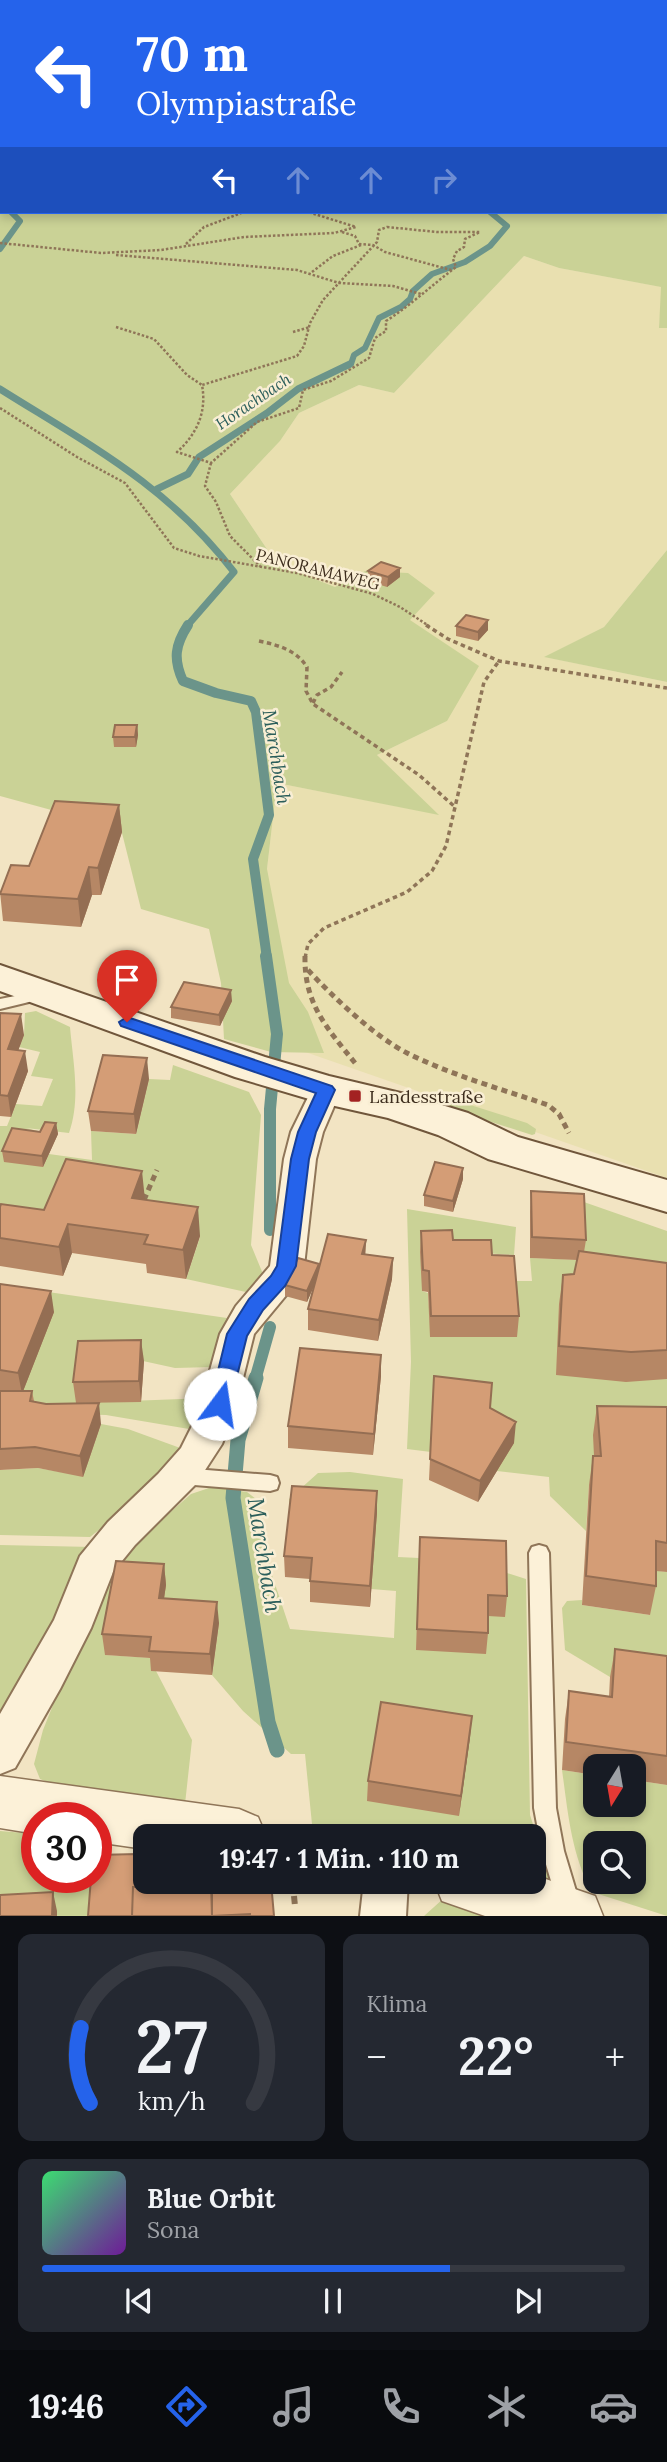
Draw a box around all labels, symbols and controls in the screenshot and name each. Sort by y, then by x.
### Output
text: 70 m [136,22,248,84]
icon: left [21,28,112,119]
text: Olympiastraße [136,83,357,124]
icon: left [206,161,244,199]
icon: ahead [279,161,317,199]
icon: ahead [352,161,390,199]
icon: right [425,161,463,199]
water label: Horachbach [212,369,294,433]
street label: PANORAMAWEG [254,544,382,594]
water label: Marchbach [258,708,296,806]
pin [97,950,157,1022]
icon: arrive [108,961,146,999]
place label: Landesstraße [369,1085,483,1108]
marker: Landesstraße [347,1088,363,1104]
position arrow [183,1367,257,1441]
water label: Marchbach [242,1495,288,1615]
north arrow [583,1754,646,1816]
map controls [583,1754,646,1894]
speed limit sign: 30 [21,1802,112,1893]
button: search [583,1831,646,1894]
text: 19:47 · 1 Min. · 110 m [220,1842,459,1875]
text: Klima [367,1989,427,2018]
text: 27 [135,2001,208,2094]
text: 22° [458,2023,533,2089]
text: − [367,2033,387,2081]
text: + [605,2033,625,2081]
text: km/h [137,2085,205,2117]
text: Blue Orbit [147,2182,275,2215]
text: Sona [147,2215,199,2244]
icon: previous [120,2282,158,2320]
icon: pause [314,2282,352,2320]
icon: next [509,2282,547,2320]
icon: directions [162,2382,211,2431]
icon: music [269,2382,318,2431]
icon: phone [376,2382,425,2431]
icon: climate [482,2382,531,2431]
icon: car [589,2382,638,2431]
text: 19:46 [29,2386,104,2427]

